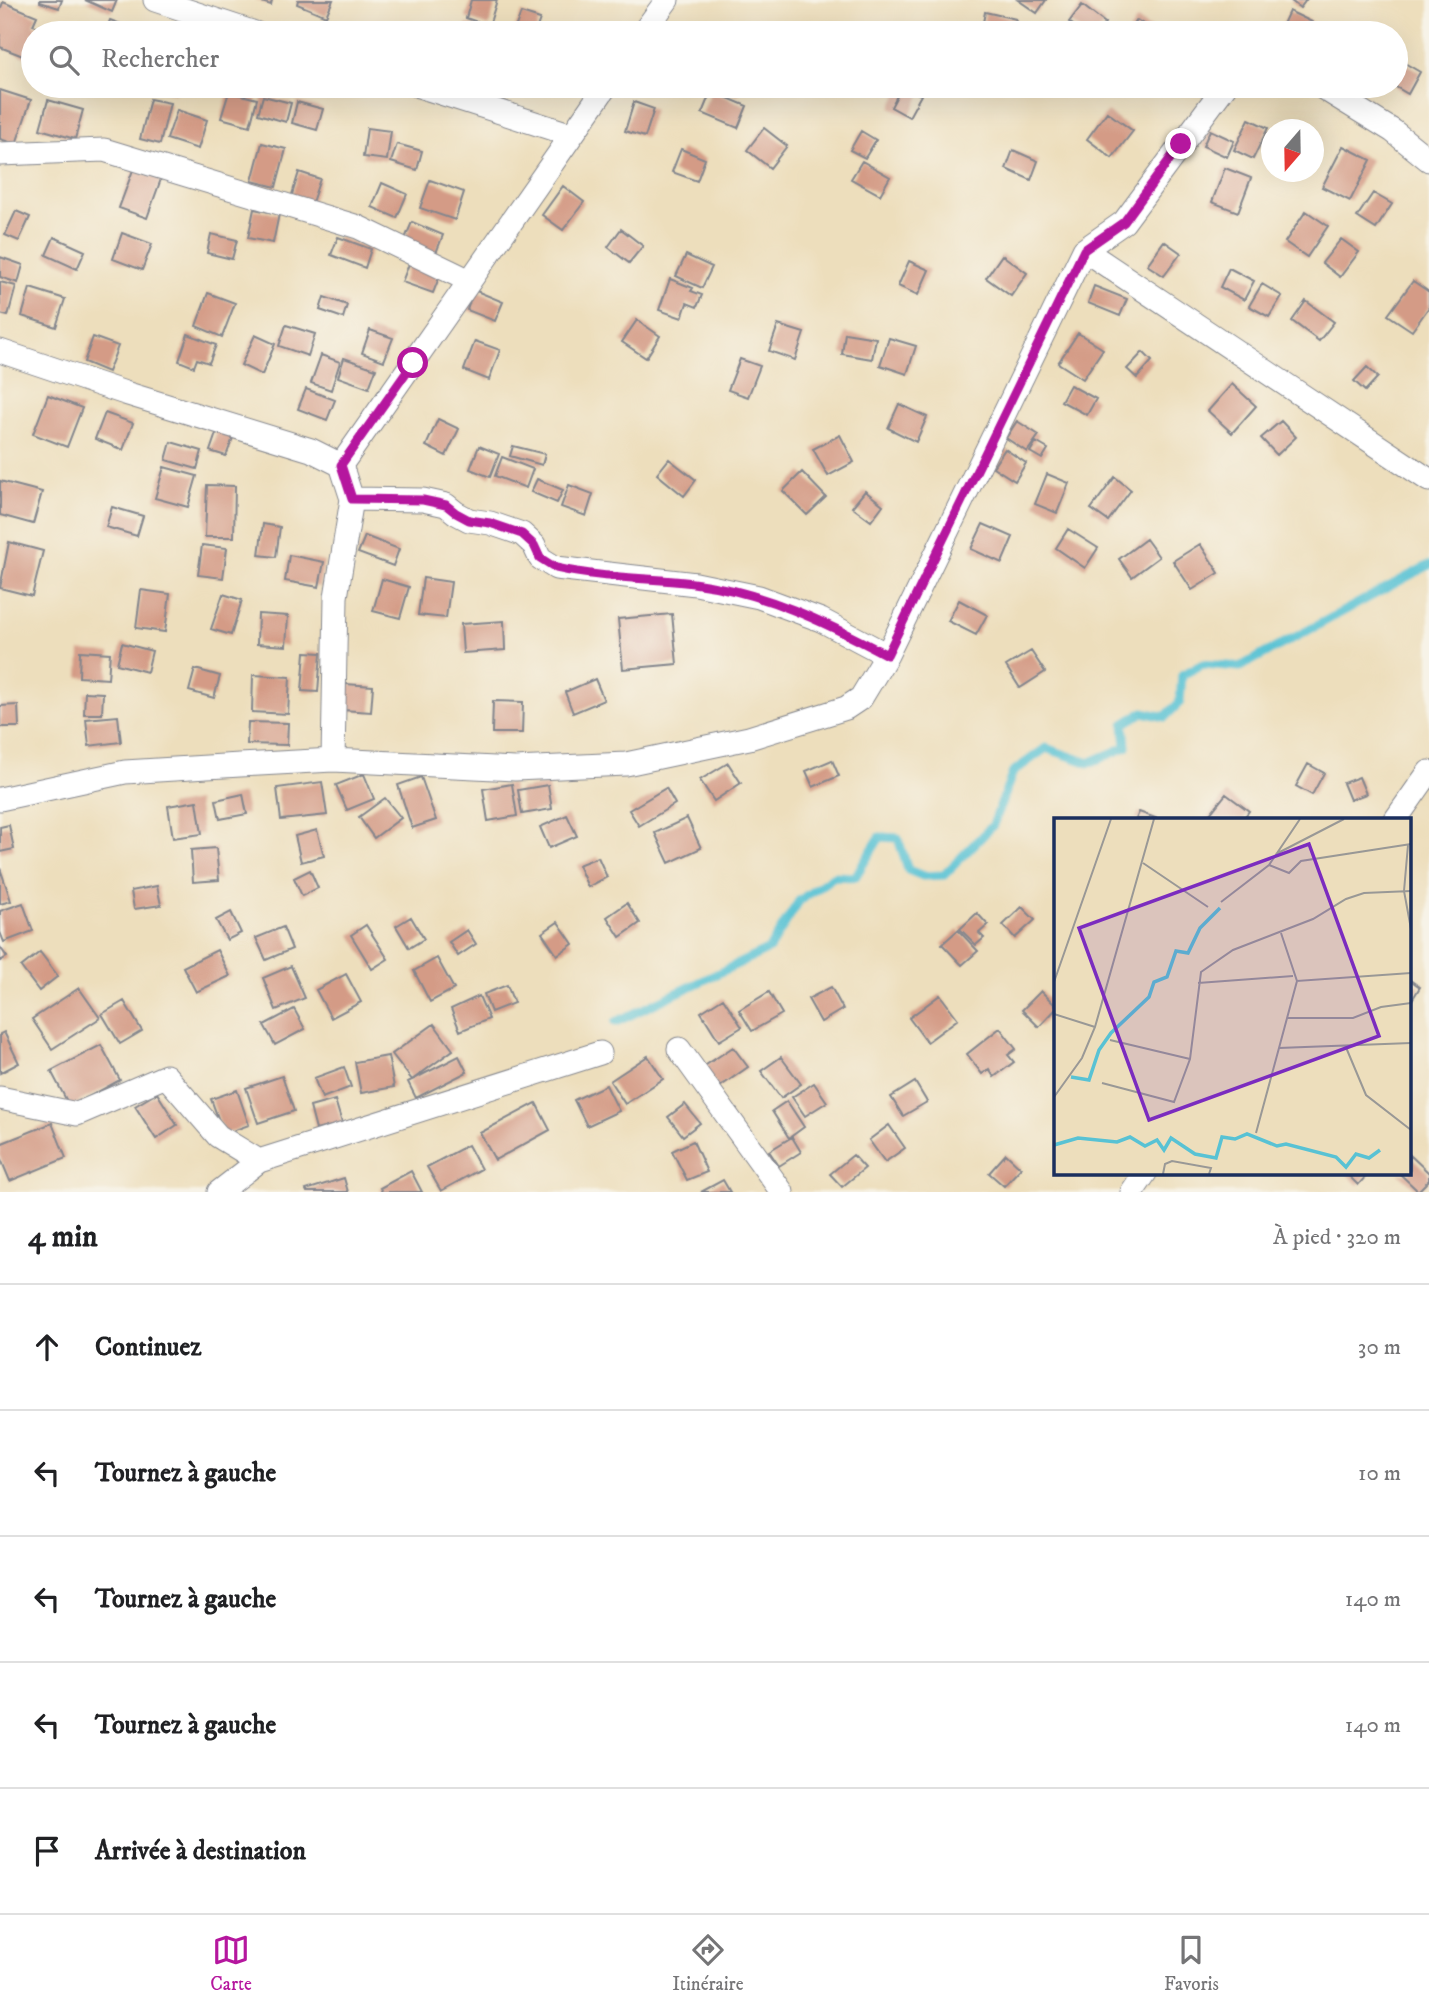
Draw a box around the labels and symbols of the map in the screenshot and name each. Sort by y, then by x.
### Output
north arrow [1261,119,1324,182]
route end [1165,128,1196,159]
route start [397,347,428,378]
inset map [1054,818,1412,1174]

